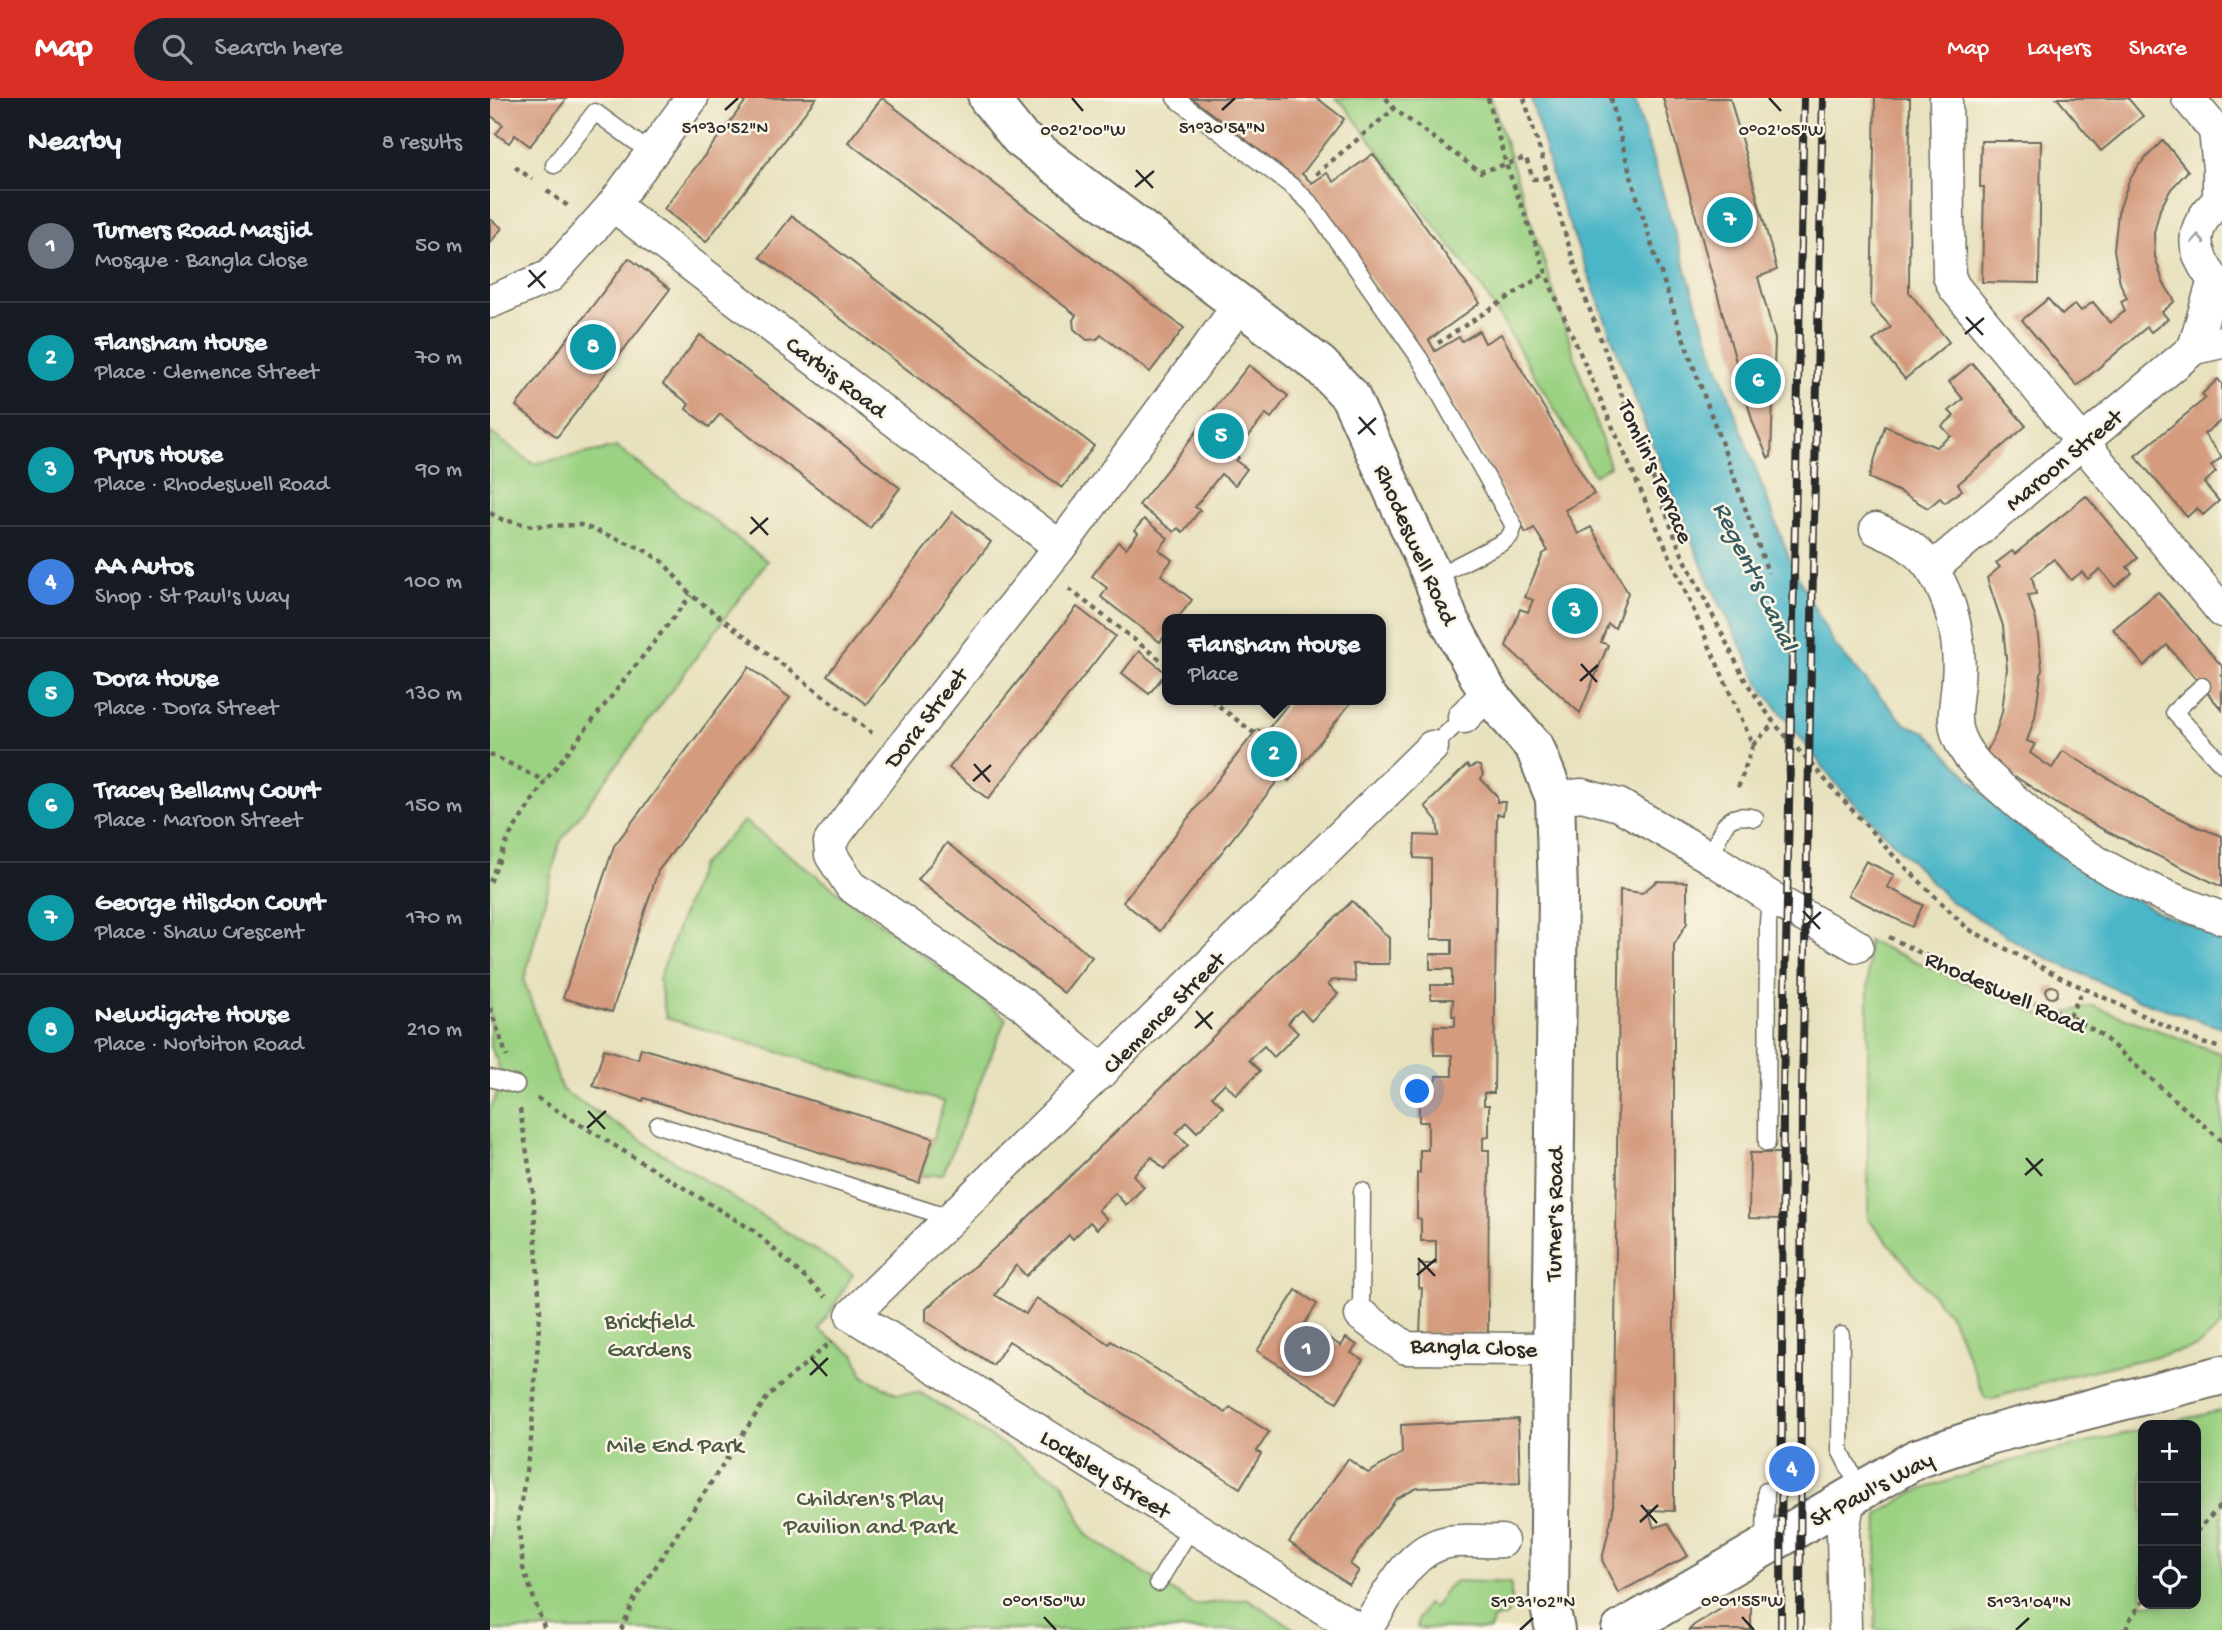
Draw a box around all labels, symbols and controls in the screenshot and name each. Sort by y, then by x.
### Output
search box [134,18,624,81]
text: Map [35,30,92,68]
icon: search [158,30,196,68]
text: Search here [214,34,343,65]
text: Map [1947,35,1989,64]
text: Layers [2027,35,2091,64]
text: Share [2129,35,2187,64]
text: 51°30'52"N [682,119,768,140]
text: 51°30'54"N [1179,119,1265,140]
text: 0°02'00"W [1040,121,1126,142]
text: 0°02'05"W [1739,121,1823,142]
text: Nearby [28,126,121,161]
text: 8 results [382,130,462,157]
pin: 7 [1707,194,1753,246]
text: Turners Road Masjid [95,217,311,248]
text: 1 [46,233,56,260]
text: 50 m [415,233,462,260]
one-way arrow [2190,233,2206,244]
text: Mosque · Bangla Close [95,248,308,275]
pin: 8 [570,321,616,373]
text: Flansham House [95,329,267,360]
street label: Carbis Road [778,331,893,428]
text: 2 [45,345,57,372]
text: 70 m [415,345,462,372]
pin: 6 [1735,355,1781,407]
text: Place · Clemence Street [95,360,318,387]
street label: Tomlin's Terrace [1608,394,1699,549]
street label: Maroon Street [2001,403,2132,519]
pin: 5 [1198,410,1244,462]
text: Pyrus House [95,441,223,472]
text: 3 [45,457,57,484]
text: 90 m [416,457,462,484]
street label: Rhodeswell Road [1365,461,1463,632]
text: Place · Rhodeswell Road [95,472,329,499]
water label: Regent's Canal [1704,498,1803,658]
text: AA Autos [95,553,193,584]
text: 4 [46,569,56,596]
text: 100 m [405,569,462,596]
text: Shop · St Paul's Way [95,584,290,611]
pin: 3 [1552,585,1598,637]
popup [1162,614,1386,705]
text: Flansham House [1188,631,1360,662]
street label: Dora Street [878,661,977,777]
text: Place [1188,662,1238,689]
text: Dora House [95,665,219,696]
text: 5 [45,681,57,708]
text: 130 m [406,681,462,708]
text: Place · Dora Street [95,696,278,723]
pin: 2 [1251,728,1297,780]
text: Tracey Bellamy Court [95,777,319,808]
text: 6 [45,793,57,820]
text: 150 m [406,793,462,820]
text: Place · Maroon Street [95,808,302,835]
text: George Hilsdon Court [95,889,325,920]
text: 7 [45,905,57,932]
text: 170 m [406,905,462,932]
text: Place · Shaw Crescent [95,920,303,947]
street label: Clemence Street [1098,945,1234,1082]
street label: Rhodeswell Road [1920,946,2091,1043]
text: Newdigate House [95,1001,289,1032]
text: 8 [45,1017,57,1044]
text: 210 m [407,1017,462,1044]
text: Place · Norbiton Road [95,1032,303,1059]
your location [1400,1074,1434,1108]
street label: Turner's Road [1541,1145,1572,1283]
park label: Brickfield Gardens [603,1309,695,1366]
pin: 1 [1284,1323,1330,1375]
street label: Bangla Close [1409,1333,1538,1366]
map controls [2138,1420,2201,1609]
button: + [2138,1420,2201,1483]
street label: Locksley Street [1034,1424,1176,1529]
park label: Mile End Park [606,1433,746,1462]
pin: 4 [1769,1443,1815,1495]
street label: St Paul's Way [1806,1446,1940,1536]
button: − [2138,1483,2201,1546]
park label: Children's Play Pavilion and Park [783,1486,959,1543]
button: locate [2138,1546,2201,1609]
text: 0°01'50"W [1003,1592,1085,1613]
text: 0°01'55"W [1701,1592,1783,1613]
text: 51°31'02"N [1491,1593,1575,1614]
text: 51°31'04"N [1987,1593,2071,1614]

